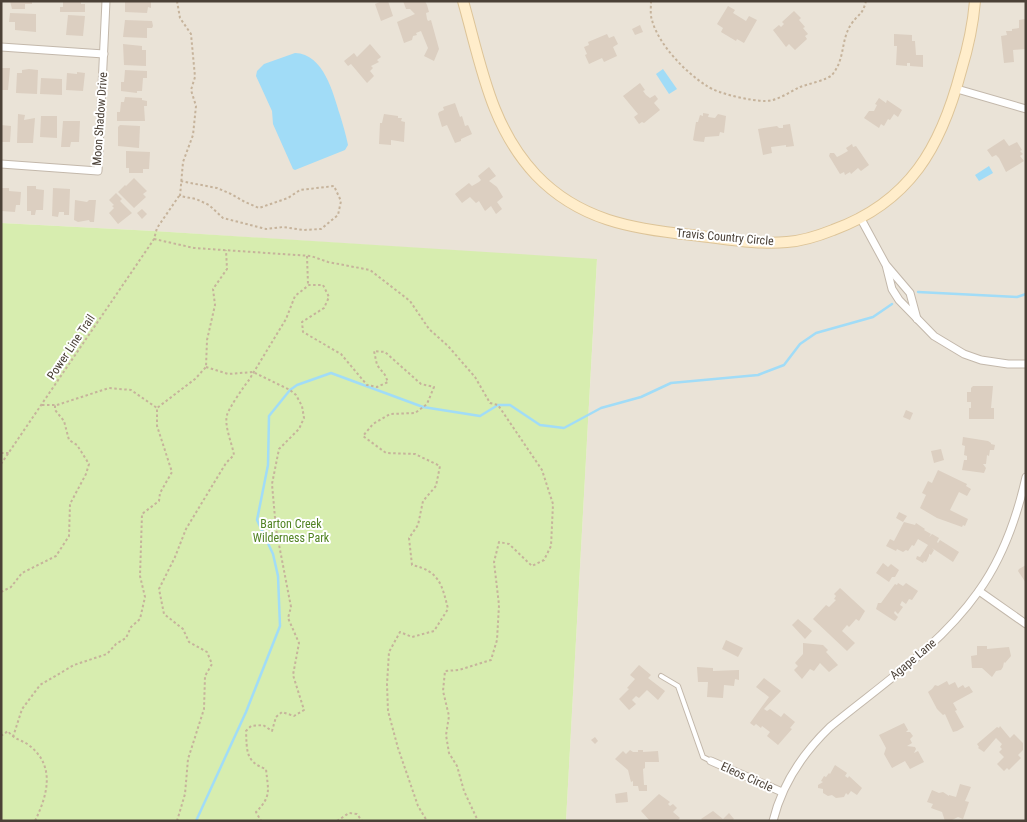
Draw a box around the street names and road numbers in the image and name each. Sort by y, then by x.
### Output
street label: Moon Shadow Drive [90,71,110,166]
street label: Travis Country Circle [676,226,775,248]
street label: Power Line Trail [44,312,98,382]
street label: Agape Lane [887,635,939,682]
street label: Eleos Circle [719,759,776,795]

